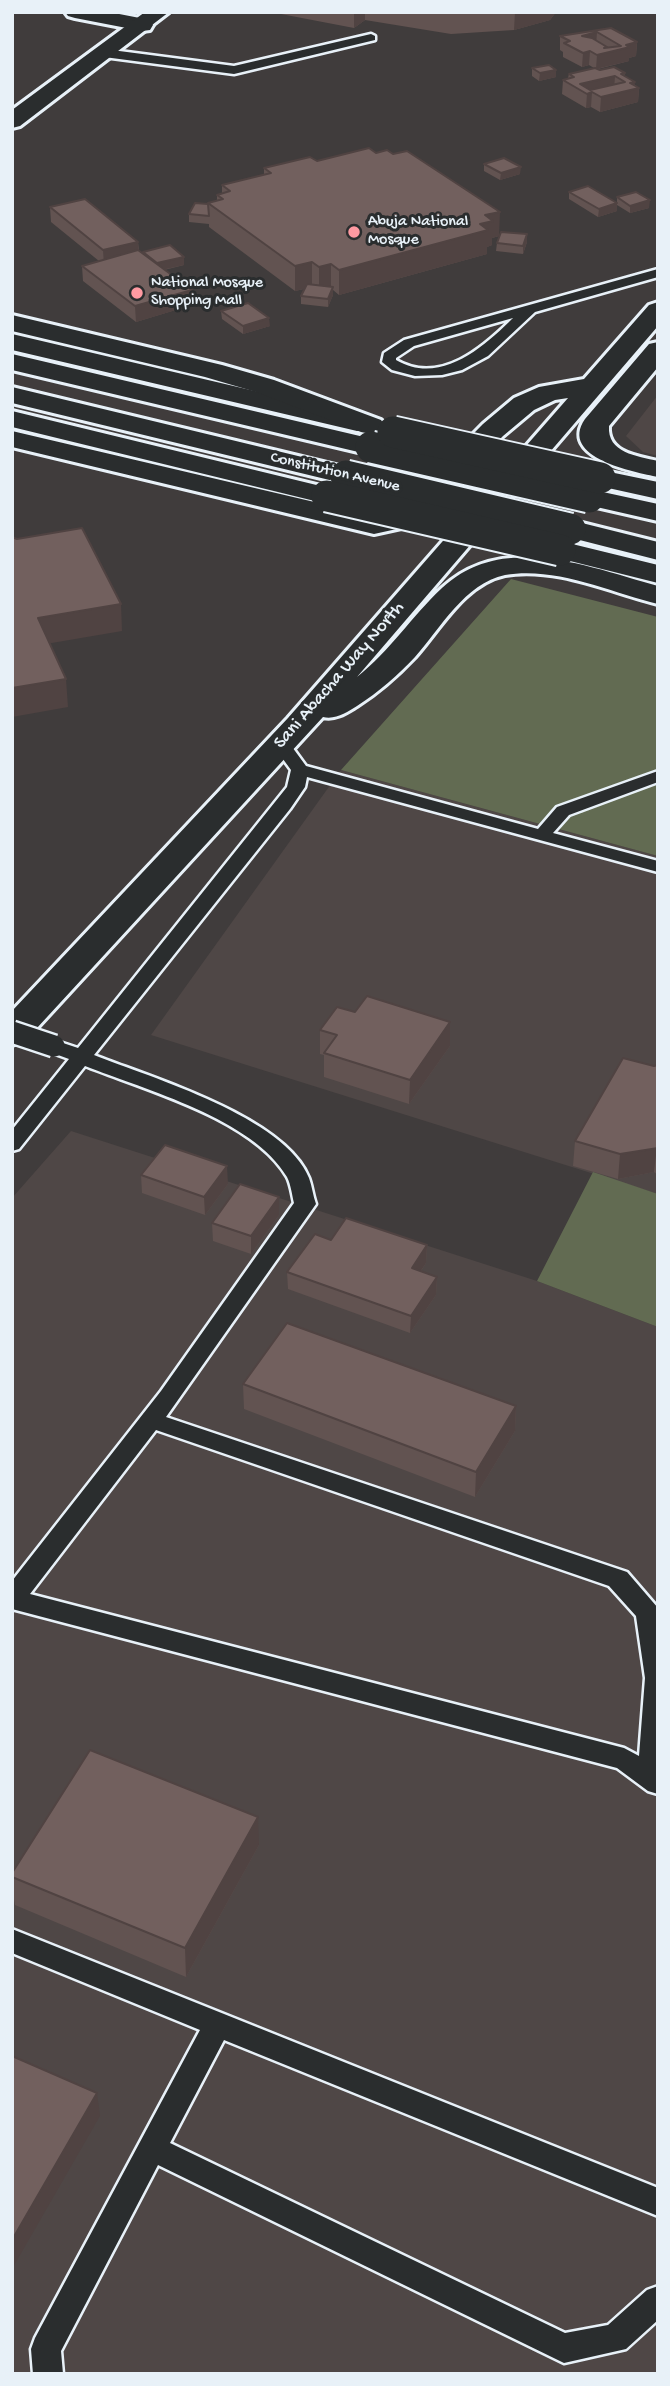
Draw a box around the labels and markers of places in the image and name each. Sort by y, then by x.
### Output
place label: Abuja National Mosque [368,213,468,251]
marker: Abuja National Mosque [346,224,362,240]
place label: National Mosque Shopping Mall [151,274,263,312]
marker: National Mosque Shopping Mall [129,285,145,301]

